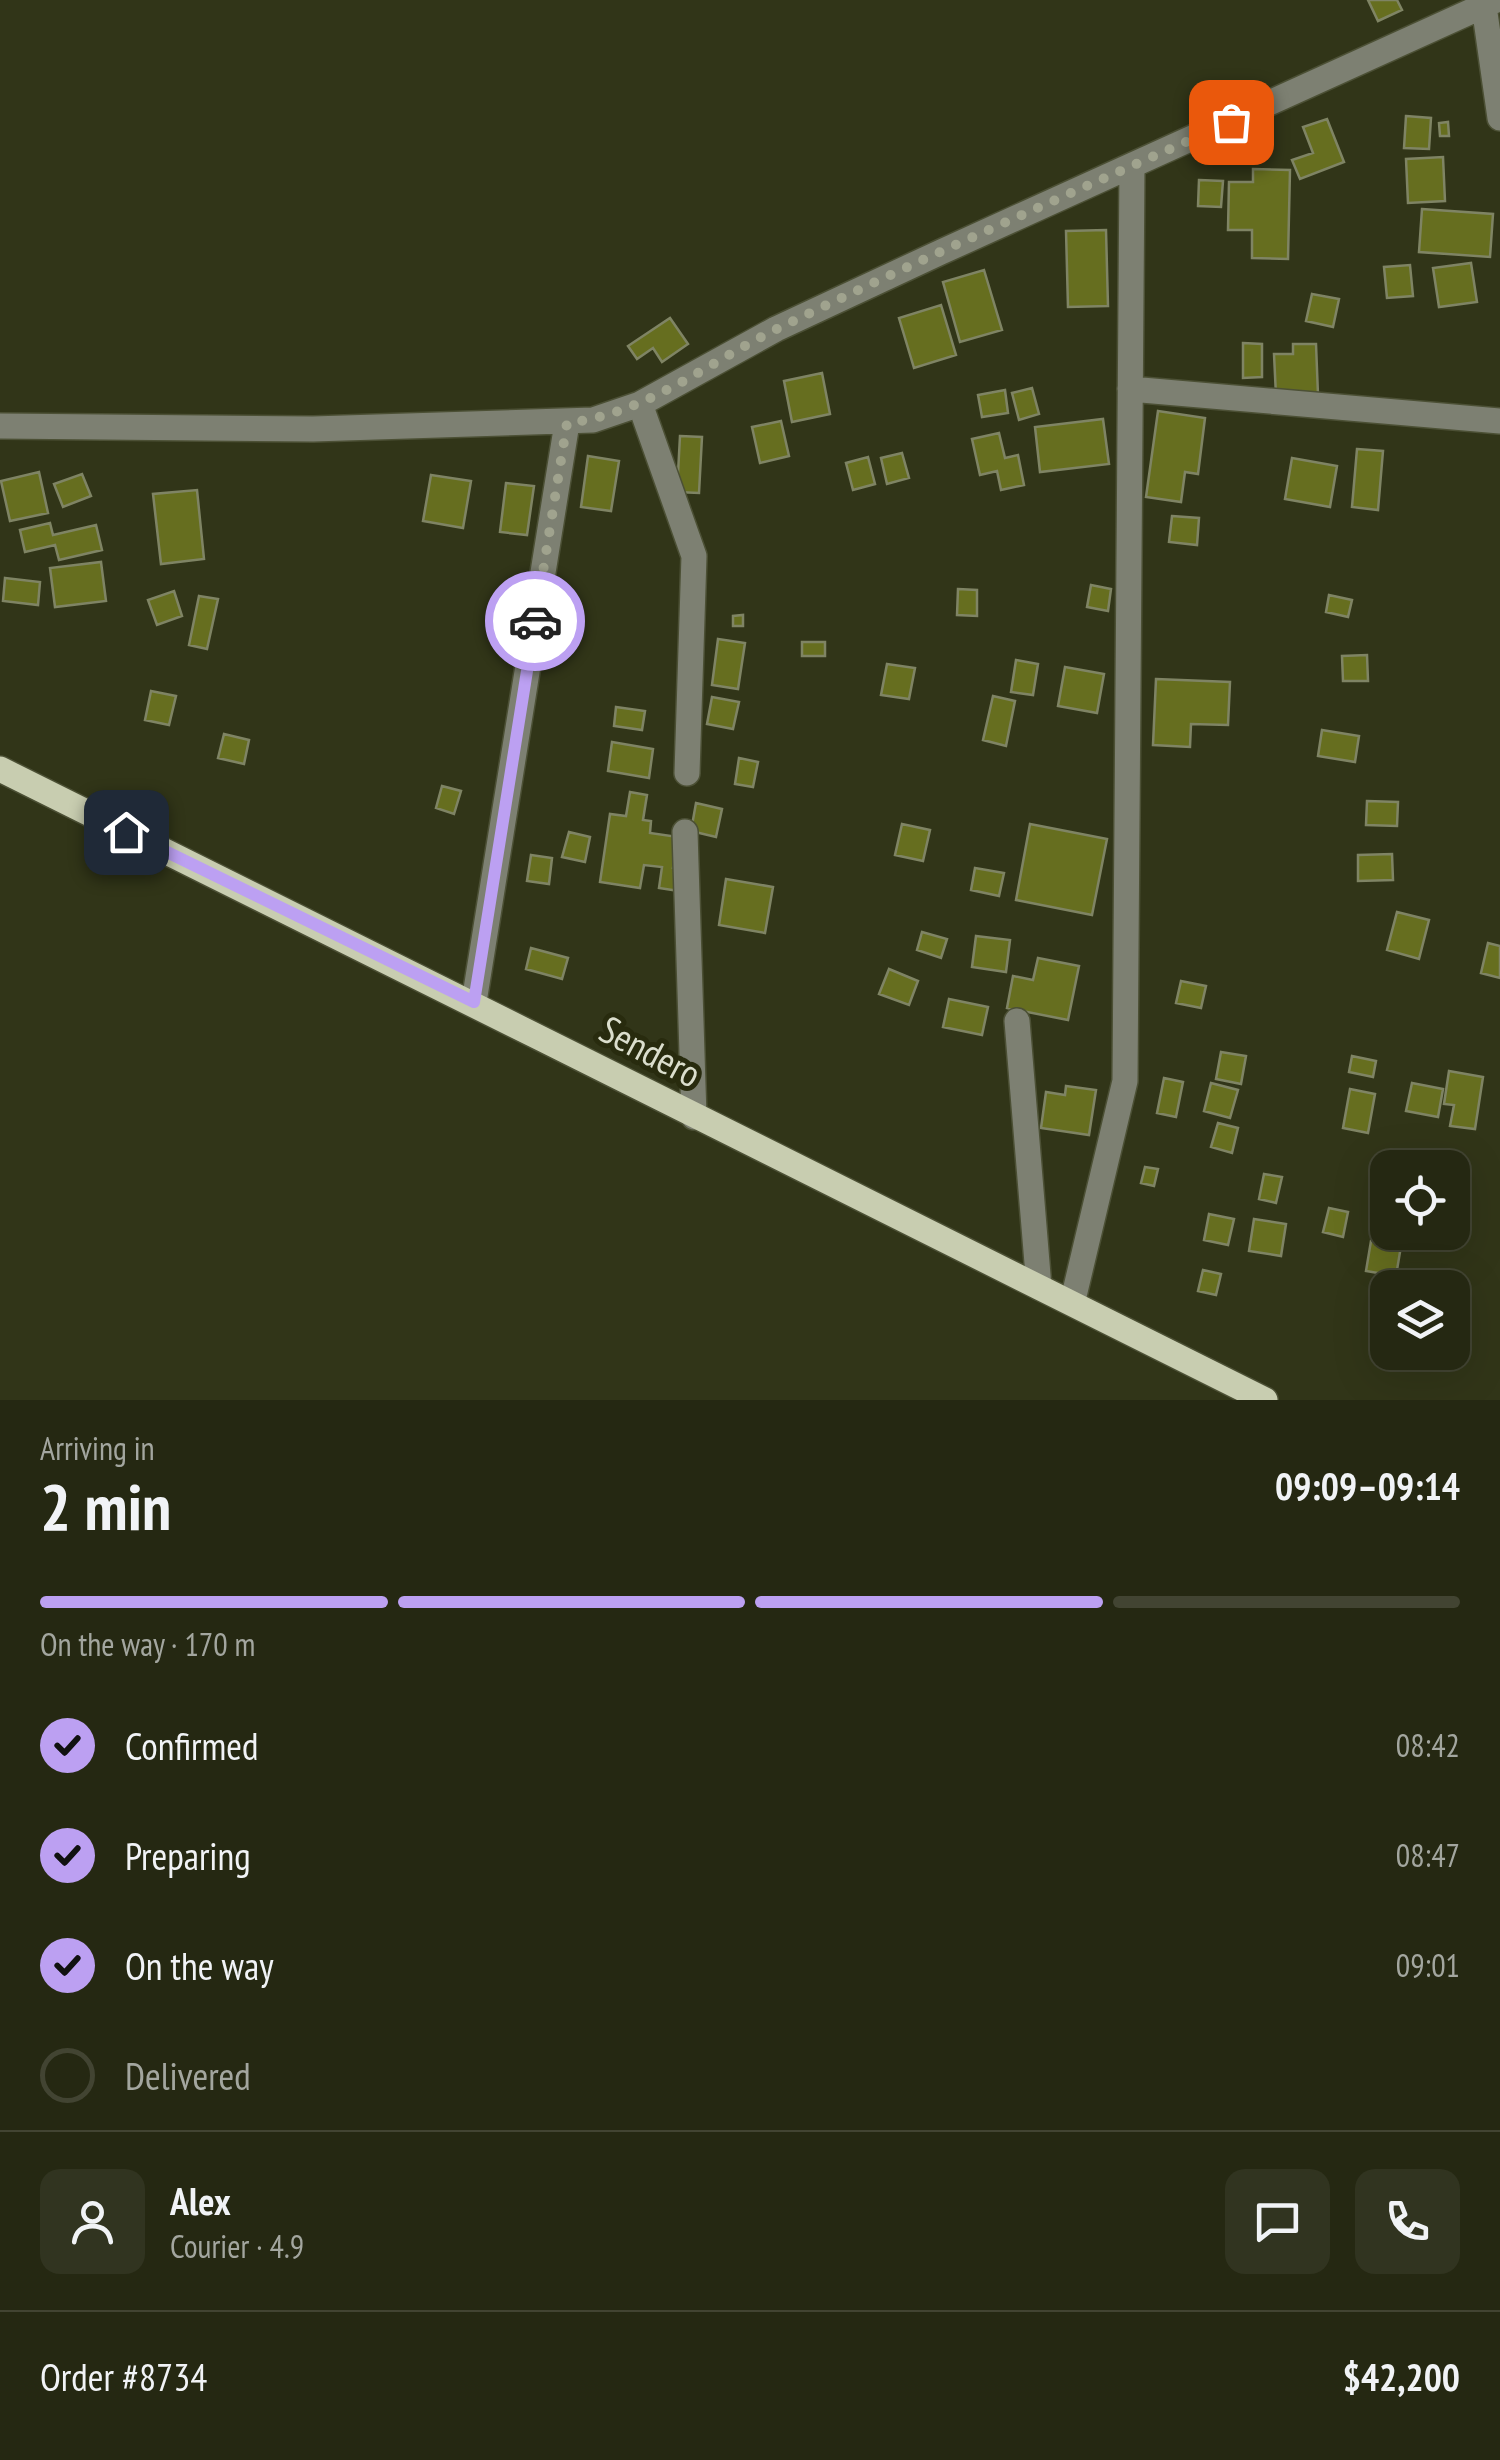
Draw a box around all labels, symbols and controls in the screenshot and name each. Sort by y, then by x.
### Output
pin [1189,80,1274,165]
icon: bag [1204,95,1259,150]
courier [485,571,585,671]
icon: car [508,594,563,649]
pin [84,790,169,875]
icon: home [99,805,154,860]
street label: Sendero [592,1004,710,1098]
map controls [1370,1150,1470,1370]
button: locate [1370,1150,1470,1250]
button: layers [1370,1270,1470,1370]
text: Arriving in [40,1427,155,1469]
text: 09:09–09:14 [1275,1461,1460,1510]
text: 2 min [40,1464,171,1548]
text: On the way · 170 m [40,1623,255,1665]
icon: check [40,1718,95,1773]
text: Confirmed [125,1721,258,1770]
text: 08:42 [1396,1724,1460,1766]
icon: check [40,1828,95,1883]
text: Preparing [125,1831,251,1880]
text: 08:47 [1396,1834,1460,1876]
icon: check [40,1938,95,1993]
text: On the way [125,1941,273,1990]
text: 09:01 [1396,1944,1460,1986]
text: Delivered [125,2051,251,2100]
button: person [40,2169,145,2274]
button: chat [1225,2169,1330,2274]
button: phone [1355,2169,1460,2274]
text: Alex [170,2176,231,2225]
text: Courier · 4.9 [170,2225,304,2267]
text: Order #8734 [40,2352,207,2401]
text: $42,200 [1343,2352,1460,2401]

